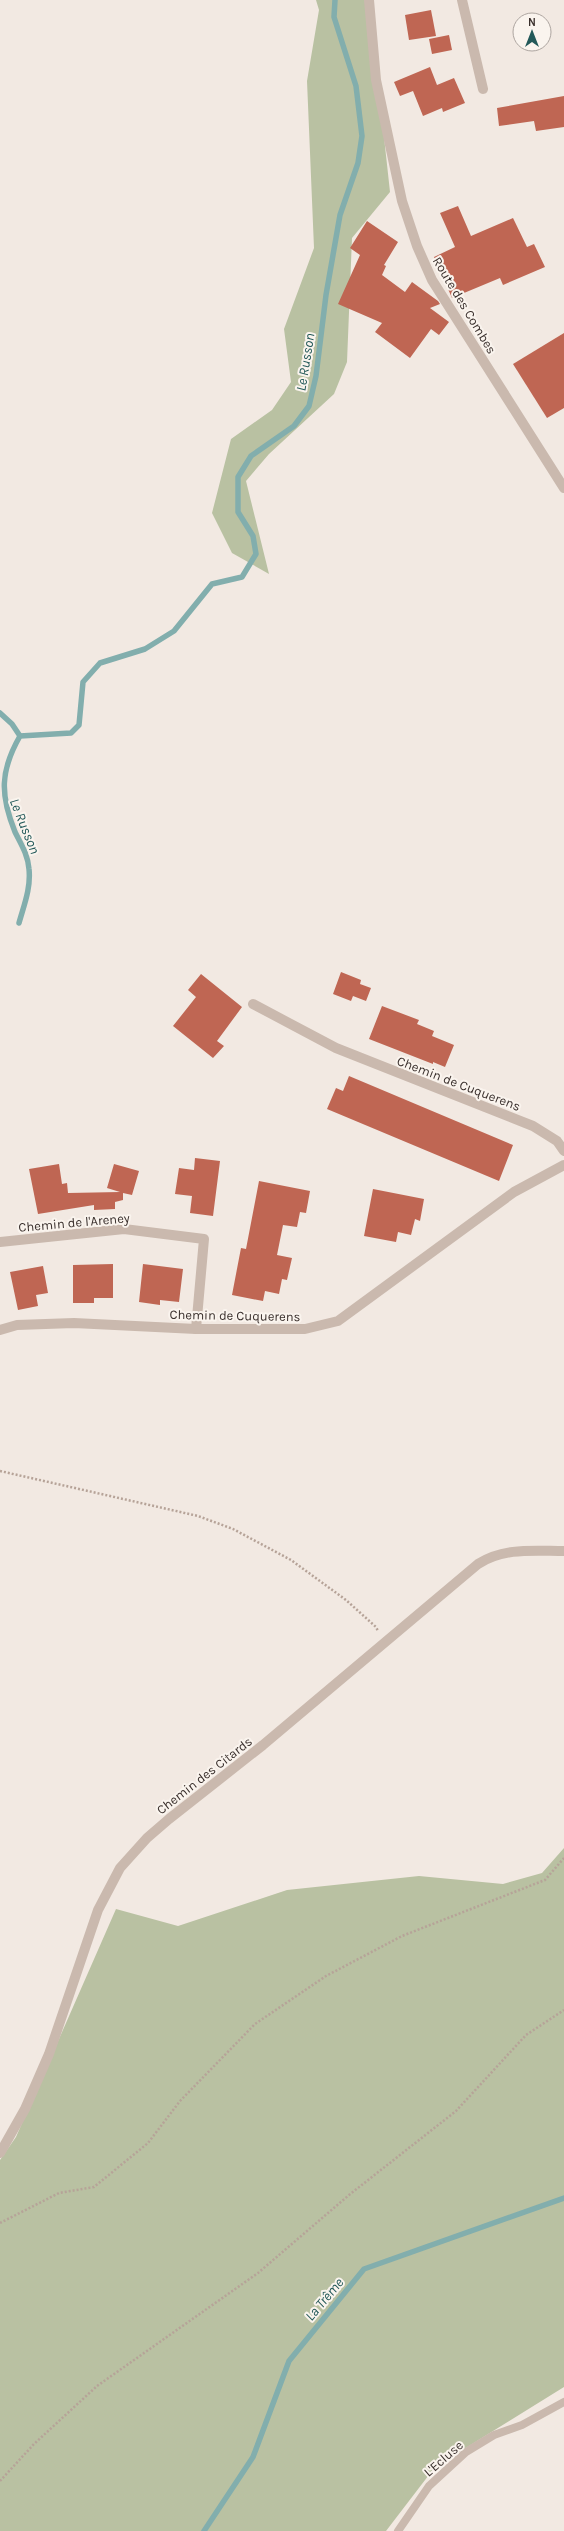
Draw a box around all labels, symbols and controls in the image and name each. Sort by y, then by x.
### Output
north arrow [512,12,552,52]
text: N [528,16,536,29]
street label: Route des Combes [430,254,499,357]
water label: Le Russon [293,332,318,392]
water label: Le Russon [6,796,43,856]
street label: Chemin de Cuquerens [395,1053,523,1115]
street label: Chemin de l'Areney [18,1210,130,1235]
street label: Chemin de Cuquerens [169,1307,301,1325]
street label: Chemin des Citards [154,1733,255,1817]
water label: La Trême [302,2274,348,2324]
street label: L'Ecluse [421,2437,466,2479]

